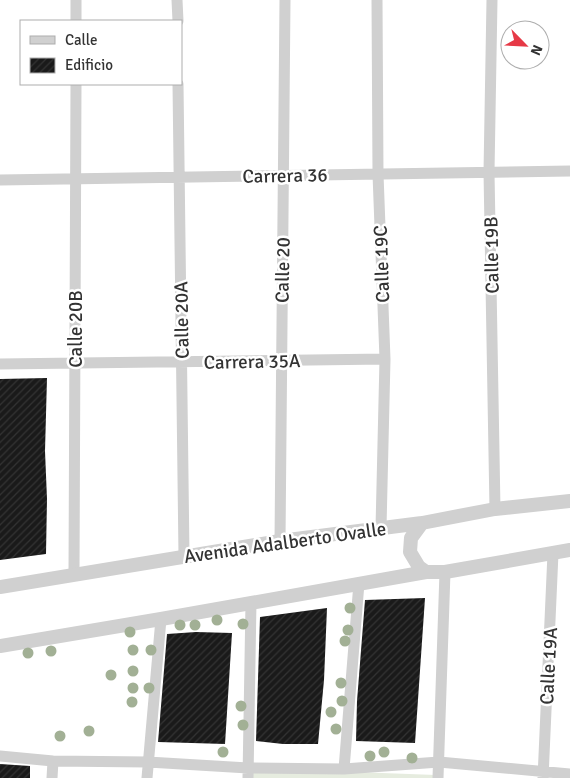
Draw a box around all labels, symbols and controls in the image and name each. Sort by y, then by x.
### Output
legend [20,20,182,85]
north arrow [500,20,550,70]
text: Calle [65,31,98,49]
text: N [527,42,546,58]
text: Edificio [65,56,113,74]
street label: Carrera 36 [242,163,328,189]
street label: Calle 19B [479,216,505,294]
street label: Calle 19C [369,225,395,303]
street label: Calle 20 [270,237,296,303]
street label: Calle 20A [169,281,195,359]
street label: Calle 20B [64,290,88,368]
street label: Carrera 35A [203,349,301,375]
street label: Avenida Adalberto Ovalle [183,517,388,569]
street label: Calle 19A [535,626,563,705]

